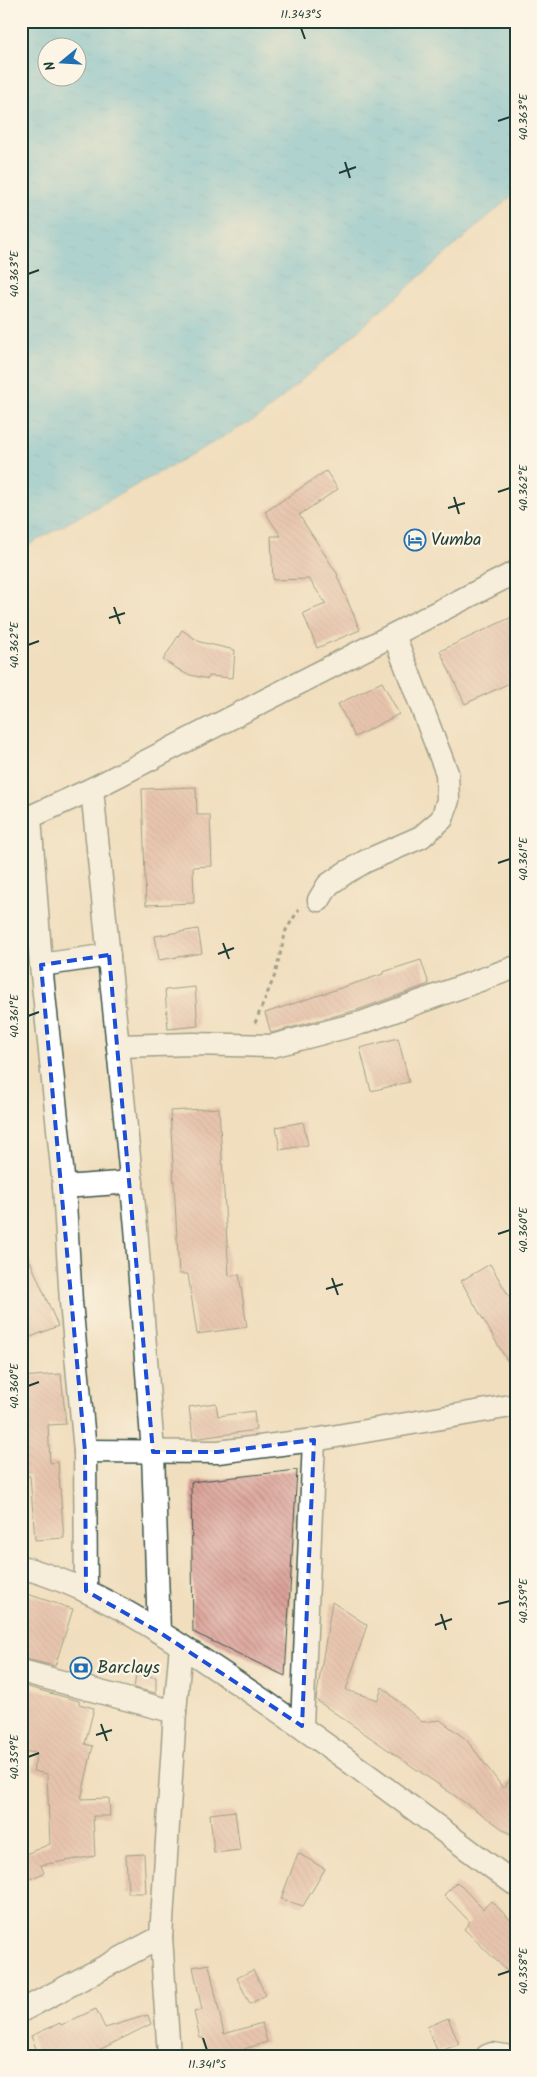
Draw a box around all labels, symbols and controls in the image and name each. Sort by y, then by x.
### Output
text: 11.343°S [280,5,322,24]
north arrow [38,38,88,88]
text: N [39,58,62,73]
text: 40.363°E [514,93,533,140]
text: 40.363°E [5,250,24,297]
text: 40.362°E [514,464,533,512]
place label: Vumba [431,526,481,555]
hotel icon: Vumba [403,528,427,552]
text: 40.362°E [5,621,24,669]
text: 40.361°E [514,836,533,881]
text: 40.361°E [5,993,24,1038]
text: 40.360°E [514,1206,533,1253]
text: 40.360°E [5,1362,24,1409]
text: 40.359°E [514,1577,533,1624]
place label: Barclays [97,1654,160,1683]
bank icon: Barclays [69,1656,93,1680]
text: 40.359°E [5,1733,24,1780]
text: 40.358°E [514,1946,533,1995]
text: 11.341°S [188,2055,227,2074]

